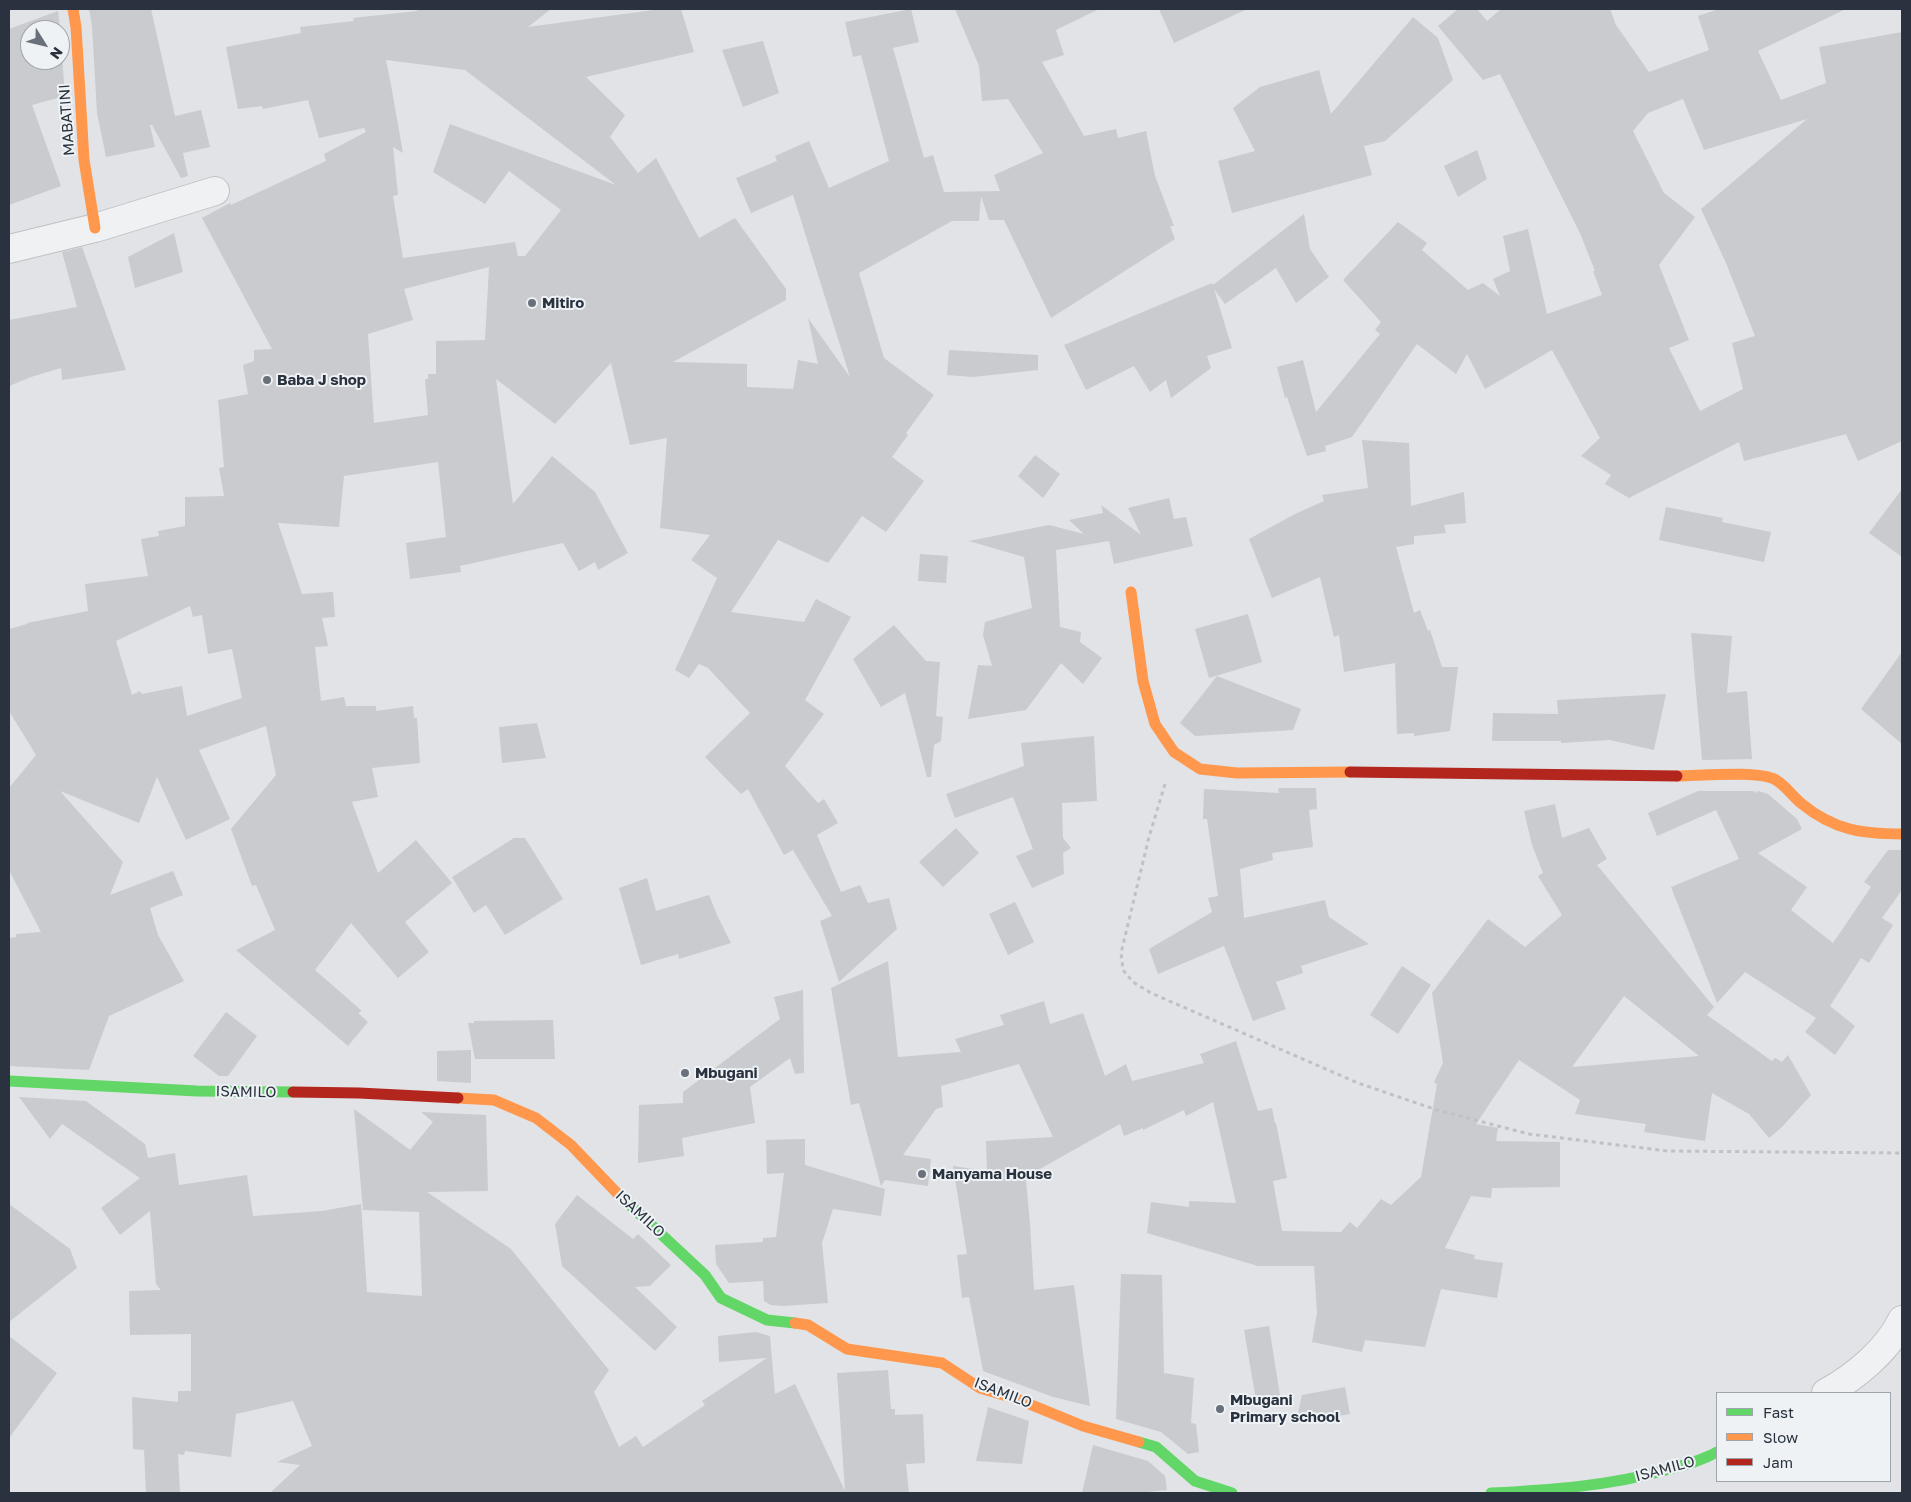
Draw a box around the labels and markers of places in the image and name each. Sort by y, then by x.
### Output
place label: Mitiro [542,294,584,312]
marker: Mitiro [526,297,538,309]
place label: Baba J shop [277,371,366,389]
marker: Baba J shop [261,374,273,386]
place label: Mbugani [695,1064,758,1082]
marker: Mbugani [679,1067,691,1079]
place label: Manyama House [932,1165,1052,1183]
marker: Manyama House [916,1168,928,1180]
place label: Mbugani Primary school [1230,1391,1340,1426]
marker: Mbugani Primary school [1214,1403,1226,1415]

